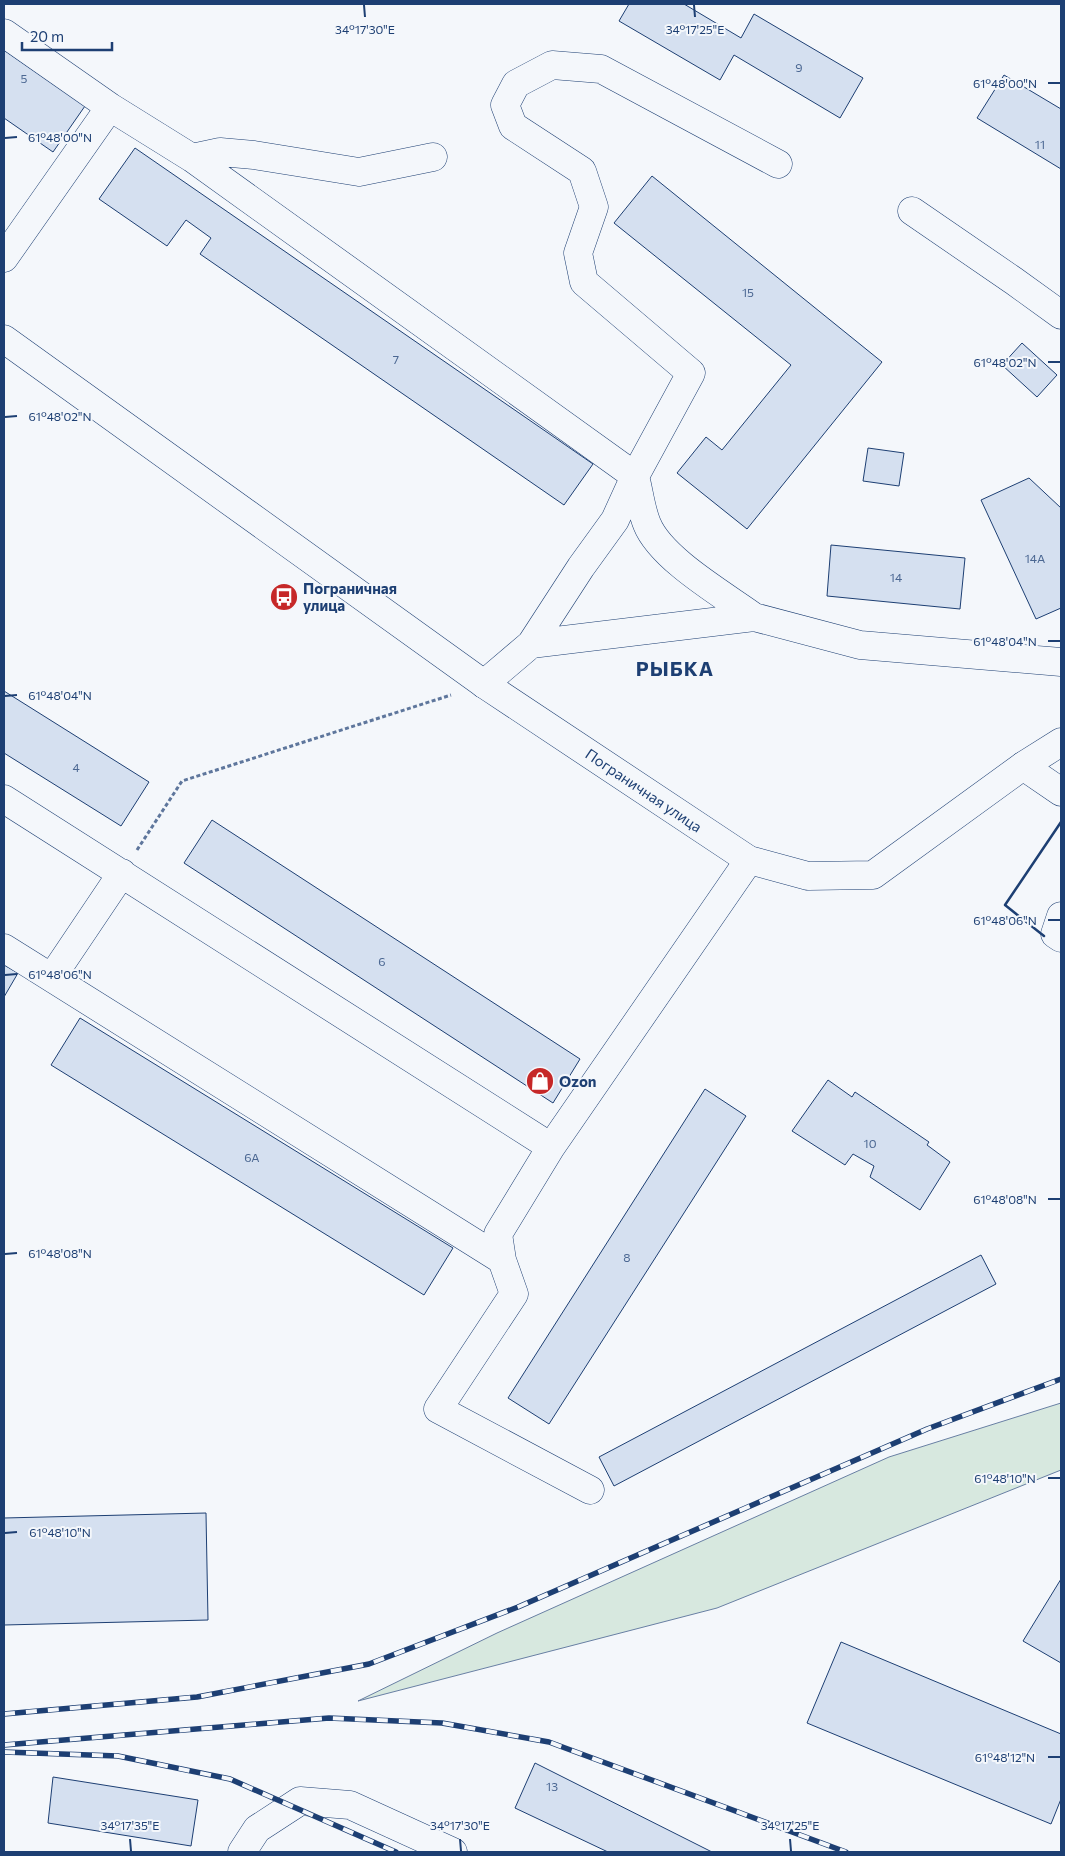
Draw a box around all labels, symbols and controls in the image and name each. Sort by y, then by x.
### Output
scale bar [22,20,112,52]
text: 34°17'30"E [335,22,395,36]
text: 34°17'25"E [666,22,724,36]
text: 20 m [30,27,64,45]
house number: 9 [795,60,803,74]
house number: 5 [21,71,28,85]
text: 61°48'00"N [973,76,1037,90]
text: 61°48'00"N [28,130,92,144]
house number: 11 [1035,137,1045,151]
house number: 15 [742,285,754,299]
house number: 7 [393,352,399,366]
text: 61°48'02"N [973,355,1037,369]
text: 61°48'02"N [28,409,92,423]
house number: 14А [1025,551,1045,565]
house number: 14 [890,570,902,584]
place label: Пограничная улица [303,579,397,614]
bus stop icon: Пограничная улица [269,582,299,612]
text: 61°48'04"N [973,634,1037,648]
district label: РЫБКА [636,656,714,680]
text: 61°48'04"N [28,688,92,702]
street label: Пограничная улица [582,744,706,836]
house number: 4 [72,760,80,774]
text: 61°48'06"N [973,913,1037,927]
house number: 6 [378,954,386,968]
text: 61°48'06"N [28,967,92,981]
shop icon: Ozon [525,1066,555,1096]
place label: Ozon [559,1072,597,1090]
house number: 10 [864,1136,877,1150]
house number: 6А [244,1150,260,1164]
text: 61°48'08"N [973,1192,1037,1206]
text: 61°48'08"N [28,1246,92,1260]
house number: 8 [623,1250,631,1264]
text: 61°48'10"N [974,1471,1036,1485]
text: 61°48'10"N [29,1525,91,1539]
text: 61°48'12"N [975,1750,1035,1764]
house number: 13 [546,1779,558,1793]
text: 34°17'35"E [101,1818,159,1832]
text: 34°17'30"E [430,1818,490,1832]
text: 34°17'25"E [761,1818,819,1832]

